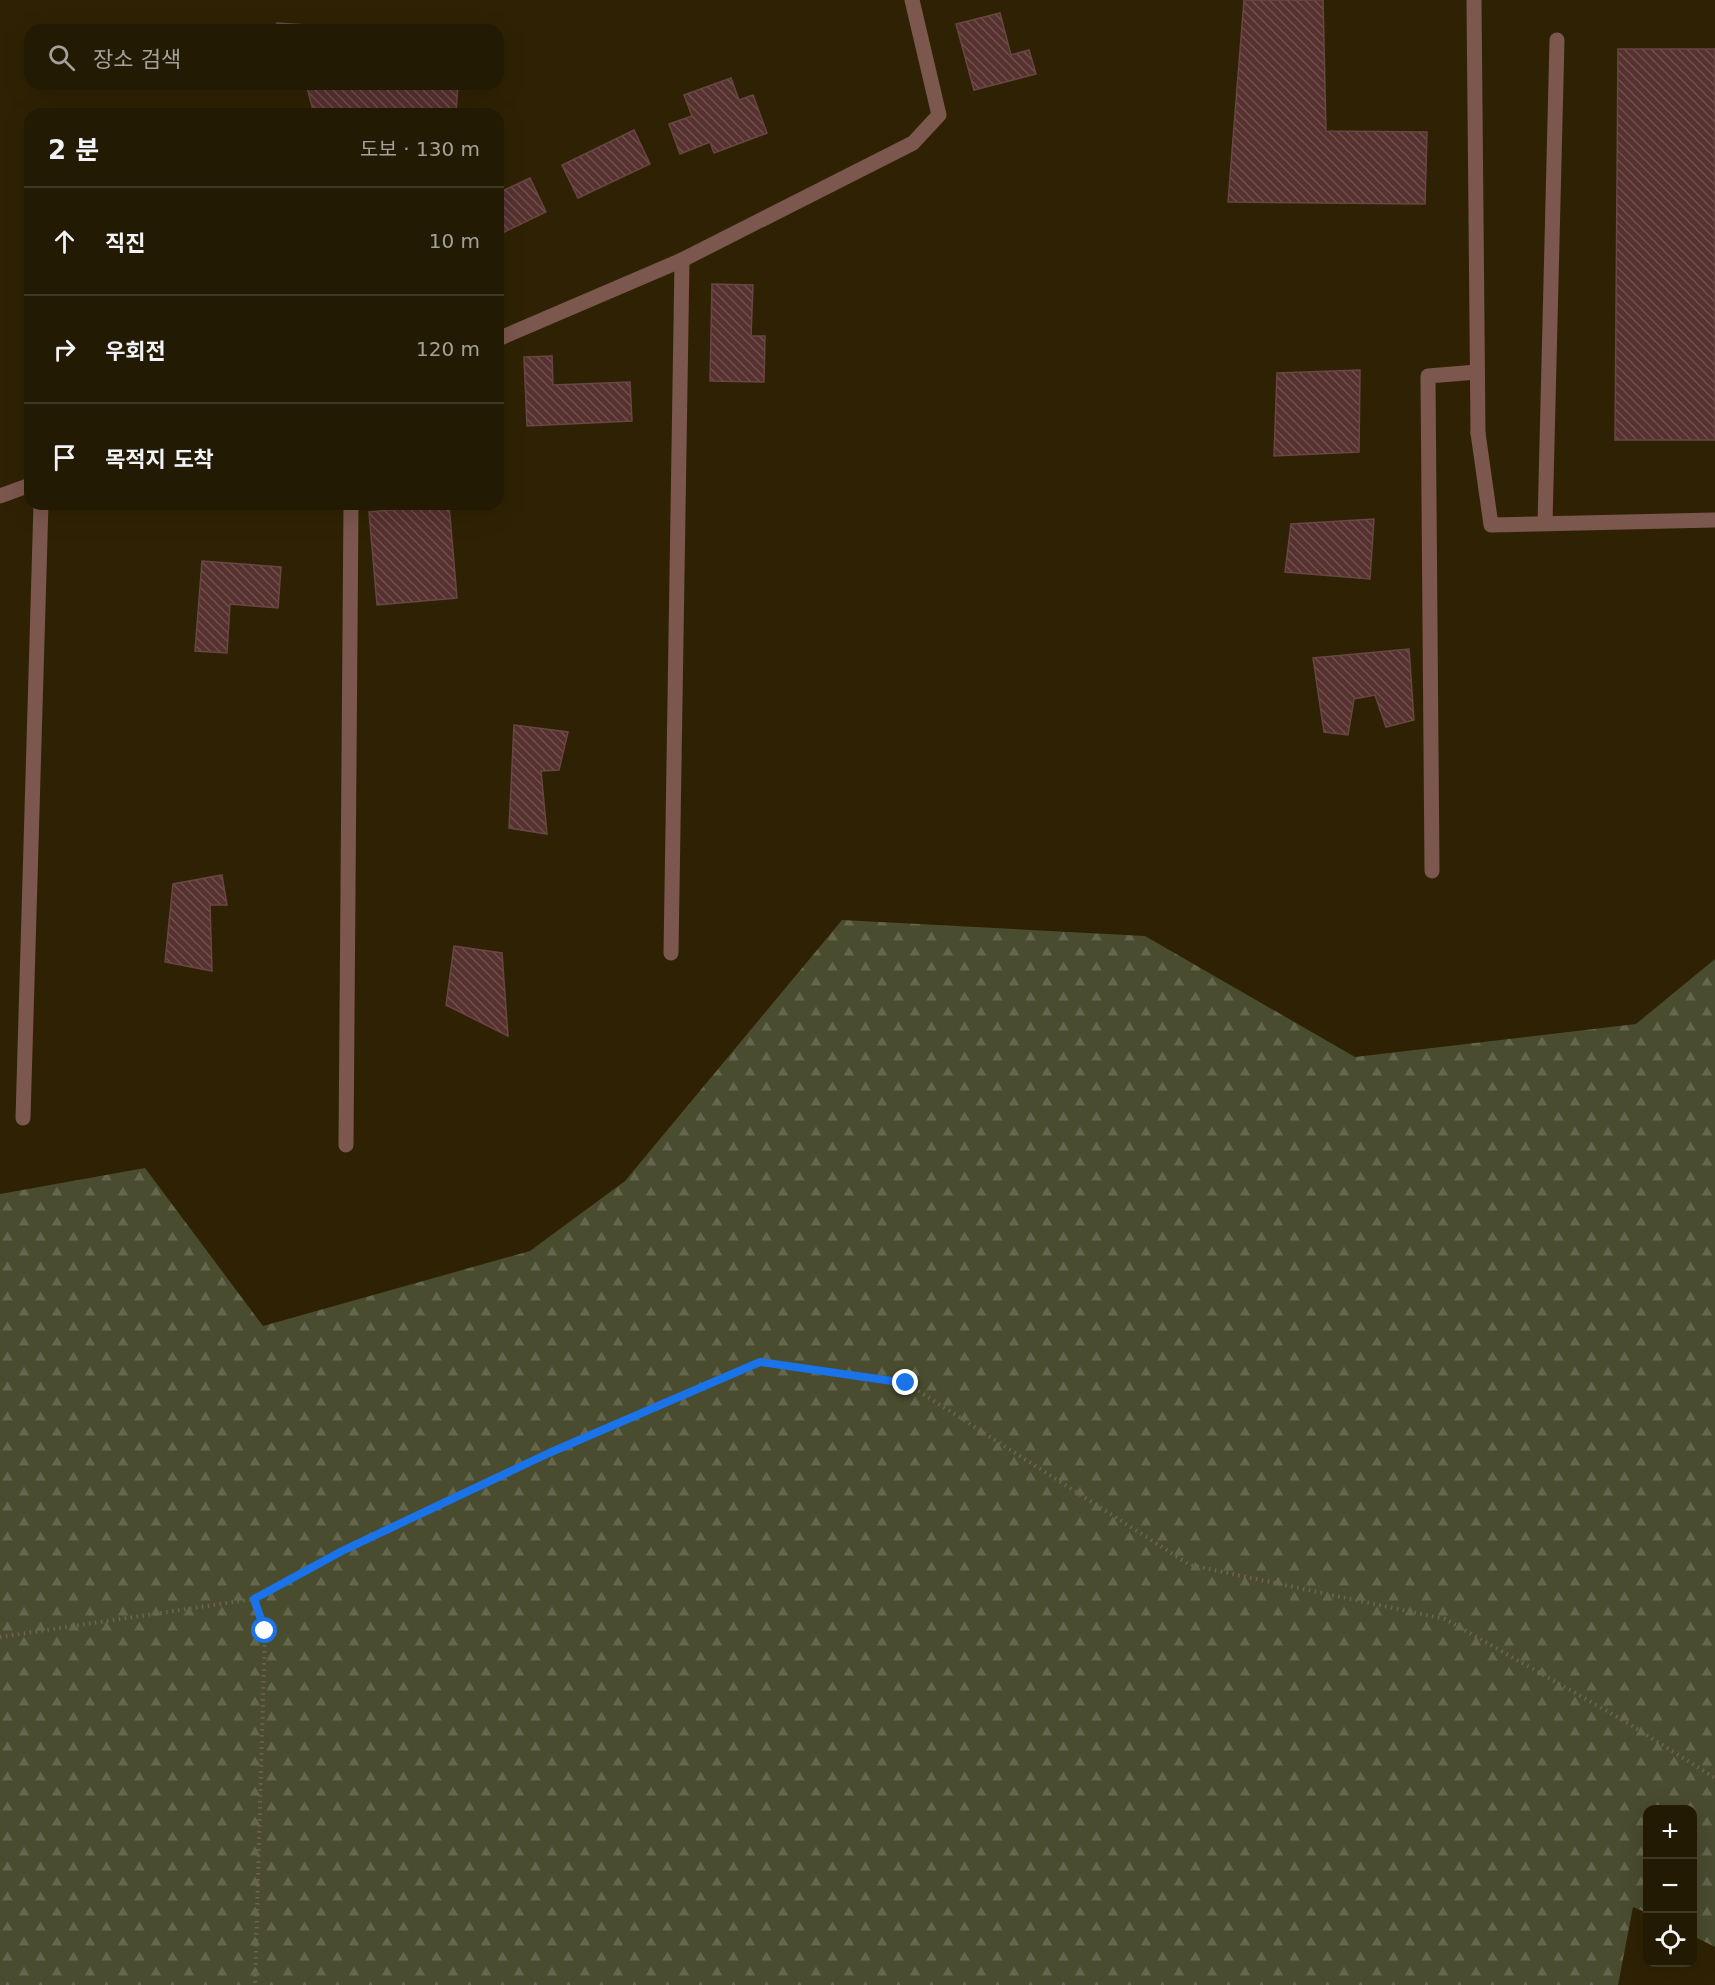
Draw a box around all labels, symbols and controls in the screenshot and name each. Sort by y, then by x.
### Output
search box [24,24,504,90]
icon: search [45,41,78,74]
text: 장소 검색 [93,47,181,72]
text: 2 분 [48,135,99,165]
text: 도보 · 130 m [360,137,480,161]
icon: ahead [48,225,81,258]
text: 10 m [429,229,480,253]
text: 직진 [105,231,145,256]
icon: right [48,333,81,366]
text: 120 m [416,337,480,361]
text: 우회전 [105,339,166,364]
icon: arrive [48,441,81,474]
text: 목적지 도착 [105,447,214,472]
route end [892,1369,918,1395]
route start [251,1617,277,1643]
map controls [1643,1805,1697,1967]
button: + [1643,1805,1697,1859]
button: − [1643,1859,1697,1913]
button: locate [1643,1913,1697,1967]

